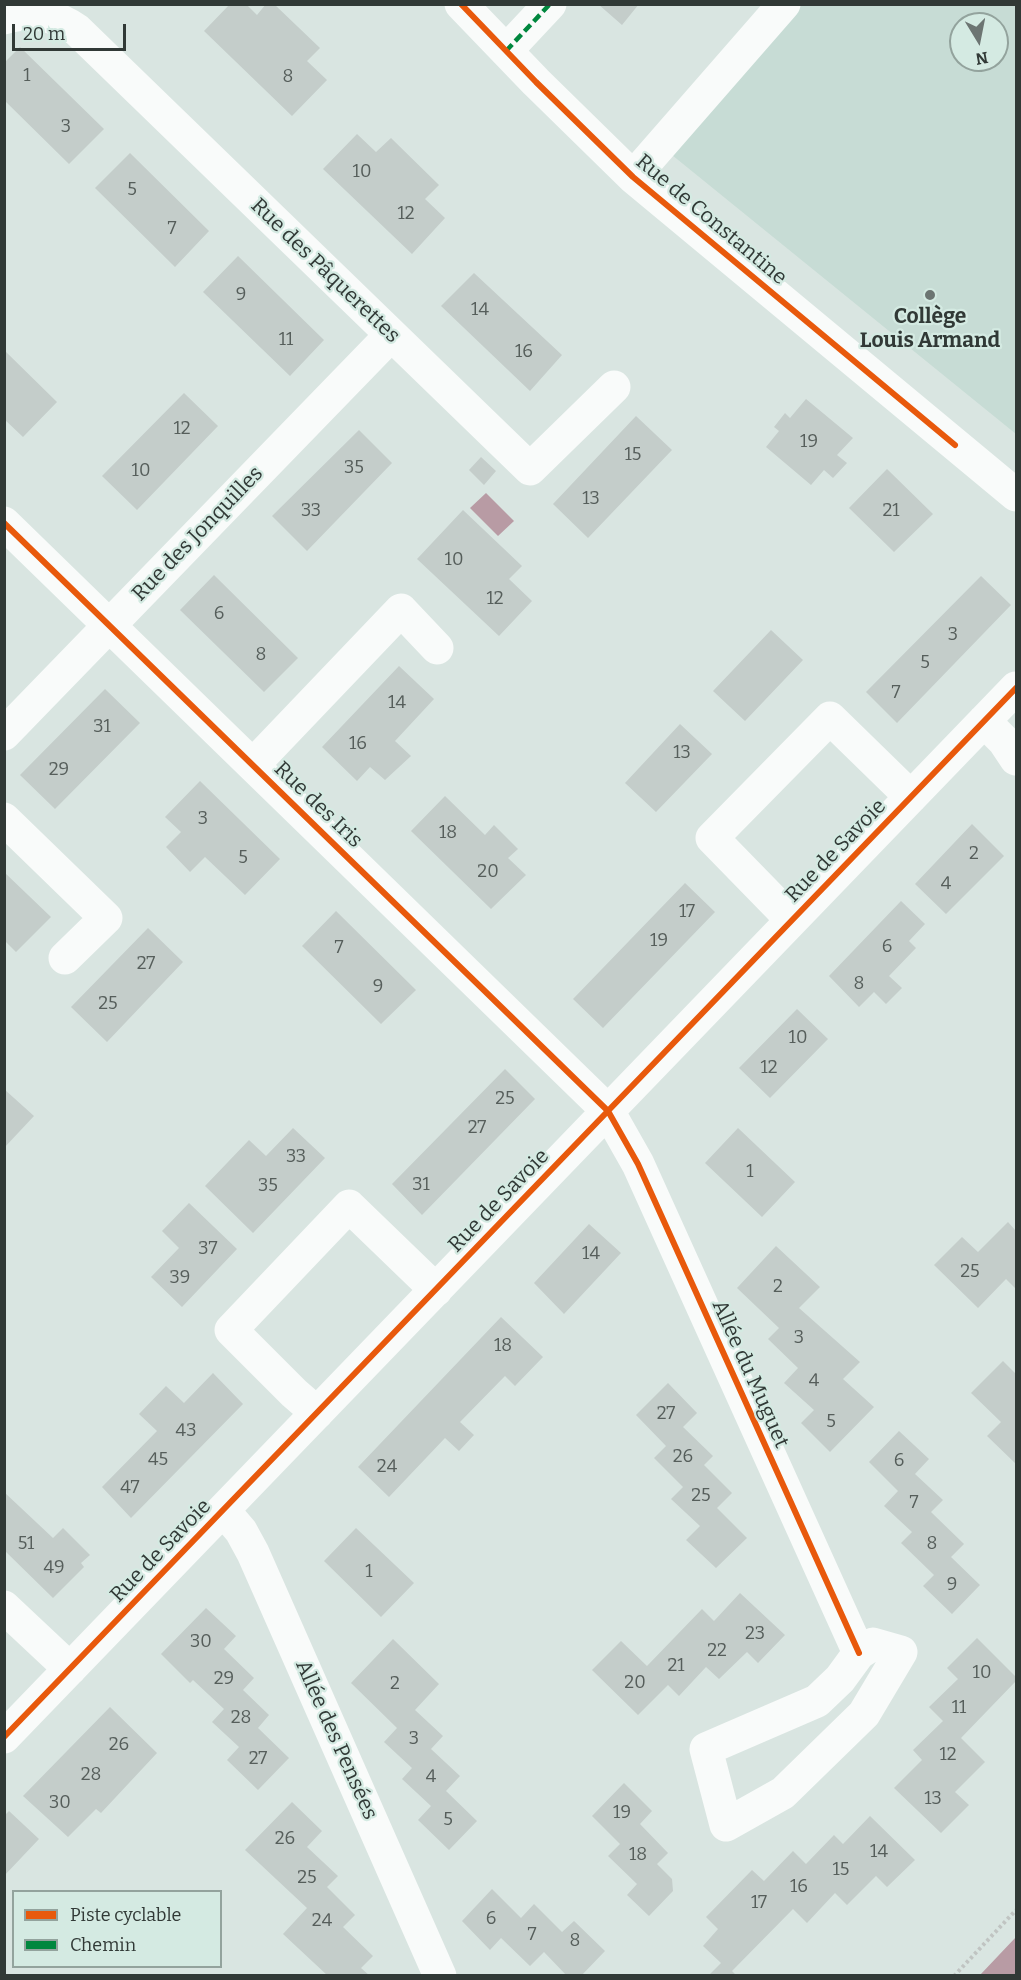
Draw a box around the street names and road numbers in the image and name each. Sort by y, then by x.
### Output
street label: Rue de Constantine [630,149,792,291]
street label: Rue des Pâquerettes [245,193,405,349]
street label: Rue des Jonquilles [127,461,269,607]
street label: Rue des Iris [269,757,367,853]
street label: Rue de Savoie [780,794,892,908]
street label: Rue de Savoie [443,1144,555,1258]
street label: Allée du Muguet [706,1296,794,1452]
street label: Rue de Savoie [105,1494,217,1608]
street label: Allée des Pensées [289,1656,383,1824]

